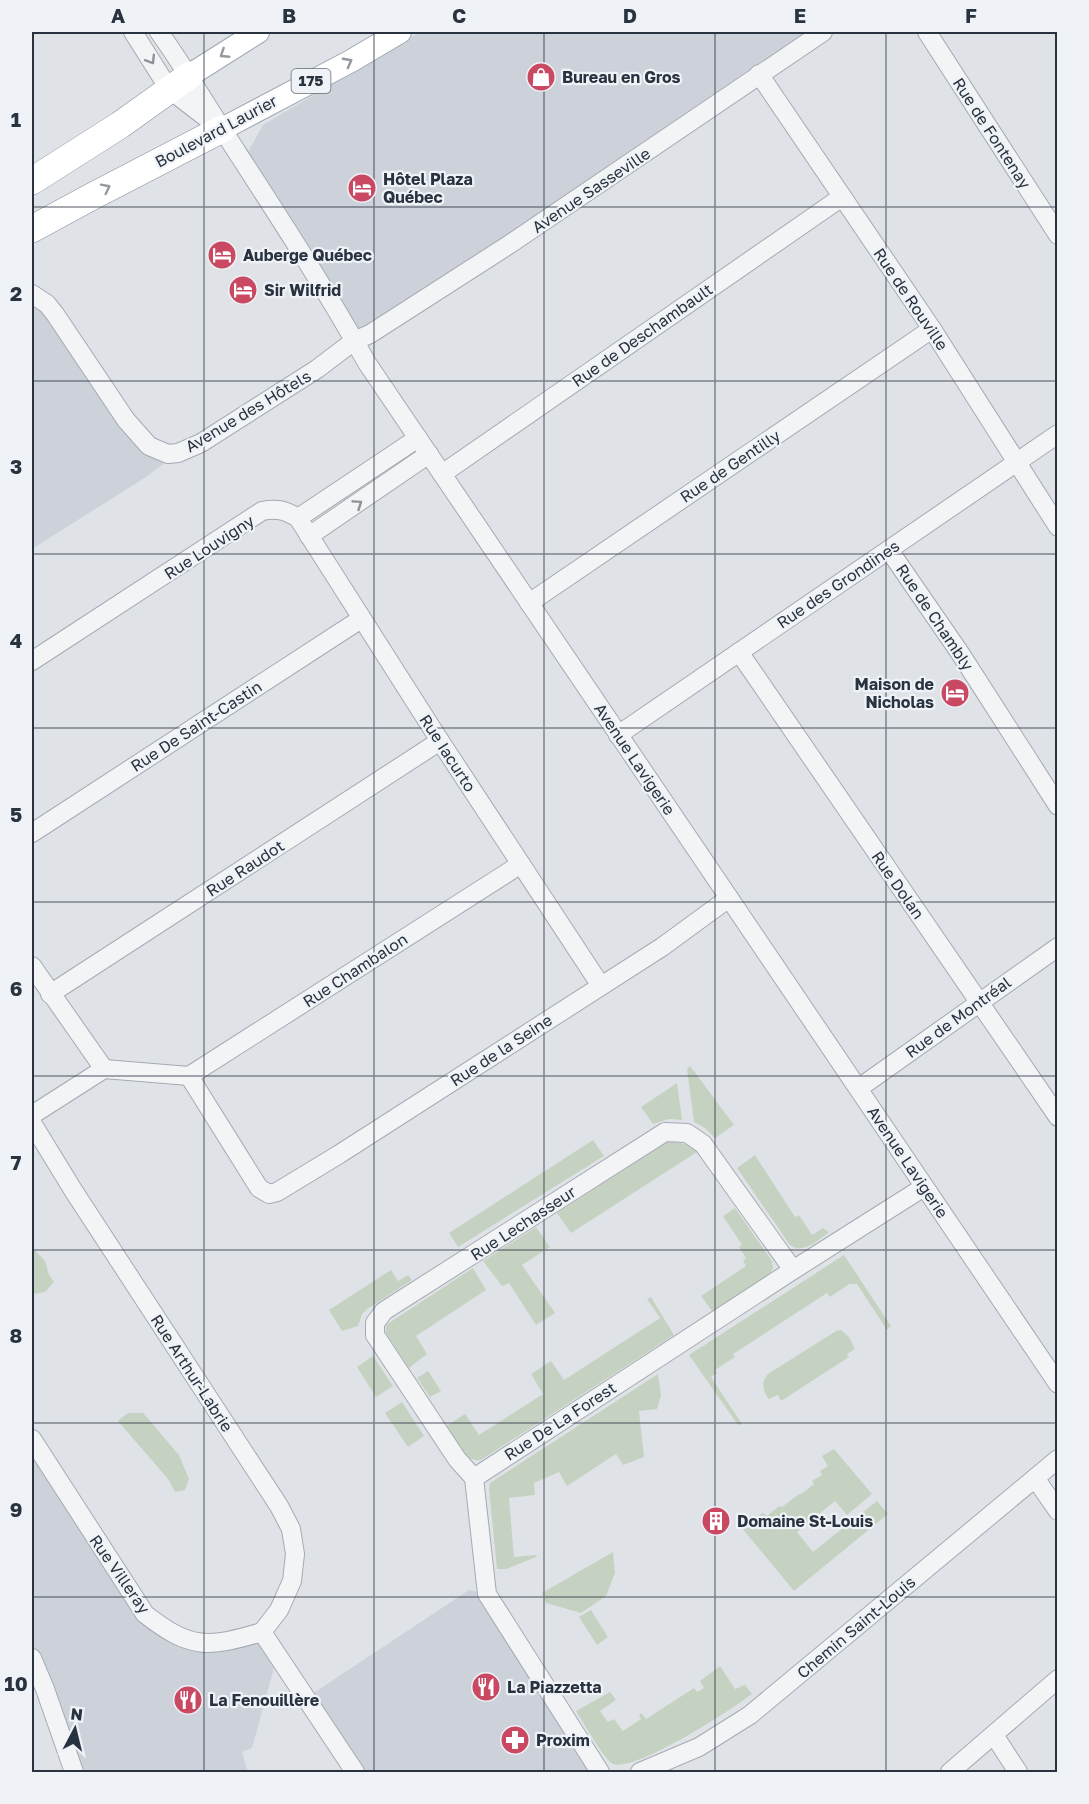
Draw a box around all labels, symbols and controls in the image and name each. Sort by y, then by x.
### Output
text: A [111,3,125,27]
text: B [282,3,296,27]
text: C [452,3,466,27]
text: D [623,3,637,27]
text: E [794,3,806,27]
text: F [965,3,977,27]
one-way arrow [220,46,230,58]
one-way arrow [144,53,155,64]
one-way arrow [341,58,352,70]
shop icon: Bureau en Gros [525,61,557,93]
place label: Bureau en Gros [562,67,681,87]
road number: 175 [292,69,330,93]
street label: Rue de Fontenay [949,74,1035,192]
street label: Boulevard Laurier [152,90,280,172]
text: 1 [11,107,21,131]
street label: Avenue Sasseville [528,143,654,237]
place label: Hôtel Plaza Québec [383,169,473,207]
hotel icon: Hôtel Plaza Québec [346,172,378,204]
one-way arrow [100,184,111,196]
hotel icon: Auberge Québec [206,239,238,271]
street label: Rue de Rouville [869,244,953,354]
place label: Auberge Québec [243,245,372,265]
hotel icon: Sir Wilfrid [227,274,259,306]
street label: Rue de Deschambault [568,279,716,391]
place label: Sir Wilfrid [264,280,341,300]
text: 2 [10,281,22,305]
street label: Avenue des Hôtels [182,366,314,456]
street label: Rue de Gentilly [676,425,784,507]
text: 3 [10,454,22,478]
one-way arrow [351,500,362,511]
street label: Rue Louvigny [160,510,258,584]
street label: Rue des Grondines [773,536,903,632]
street label: Rue de Chambly [892,560,978,674]
text: 4 [10,628,22,652]
place label: Maison de Nicholas [855,674,934,712]
street label: Rue De Saint-Castin [127,676,265,776]
hotel icon: Maison de Nicholas [939,677,971,709]
street label: Avenue Lavigerie [590,699,680,819]
street label: Rue Iacurto [416,710,480,796]
text: 5 [10,802,22,826]
street label: Rue Raudot [202,835,288,901]
street label: Rue Dolan [867,847,929,923]
street label: Rue Chambalon [299,929,411,1011]
street label: Rue de Montréal [901,972,1015,1062]
text: 6 [10,976,22,1000]
street label: Rue de la Seine [446,1010,556,1090]
street label: Avenue Lavigerie [863,1102,953,1222]
text: 7 [11,1150,22,1174]
street label: Rue Lechasseur [467,1182,579,1264]
street label: Rue Arthur-Labrie [147,1310,237,1436]
text: 8 [10,1323,22,1347]
street label: Rue De La Forest [500,1377,620,1465]
text: 9 [10,1497,22,1521]
building icon: Domaine St-Louis [700,1505,732,1537]
place label: Domaine St-Louis [737,1511,873,1531]
street label: Rue Villeray [86,1531,154,1617]
street label: Chemin Saint-Louis [793,1572,919,1682]
text: 10 [4,1671,28,1695]
restaurant icon: La Piazzetta [470,1671,502,1703]
place label: La Piazzetta [507,1677,602,1697]
restaurant icon: La Fenouillère [172,1684,204,1716]
place label: La Fenouillère [209,1690,319,1710]
north arrow [45,1699,105,1759]
text: N [70,1703,84,1725]
pharmacy icon: Proxim [499,1724,531,1756]
place label: Proxim [536,1730,590,1750]

